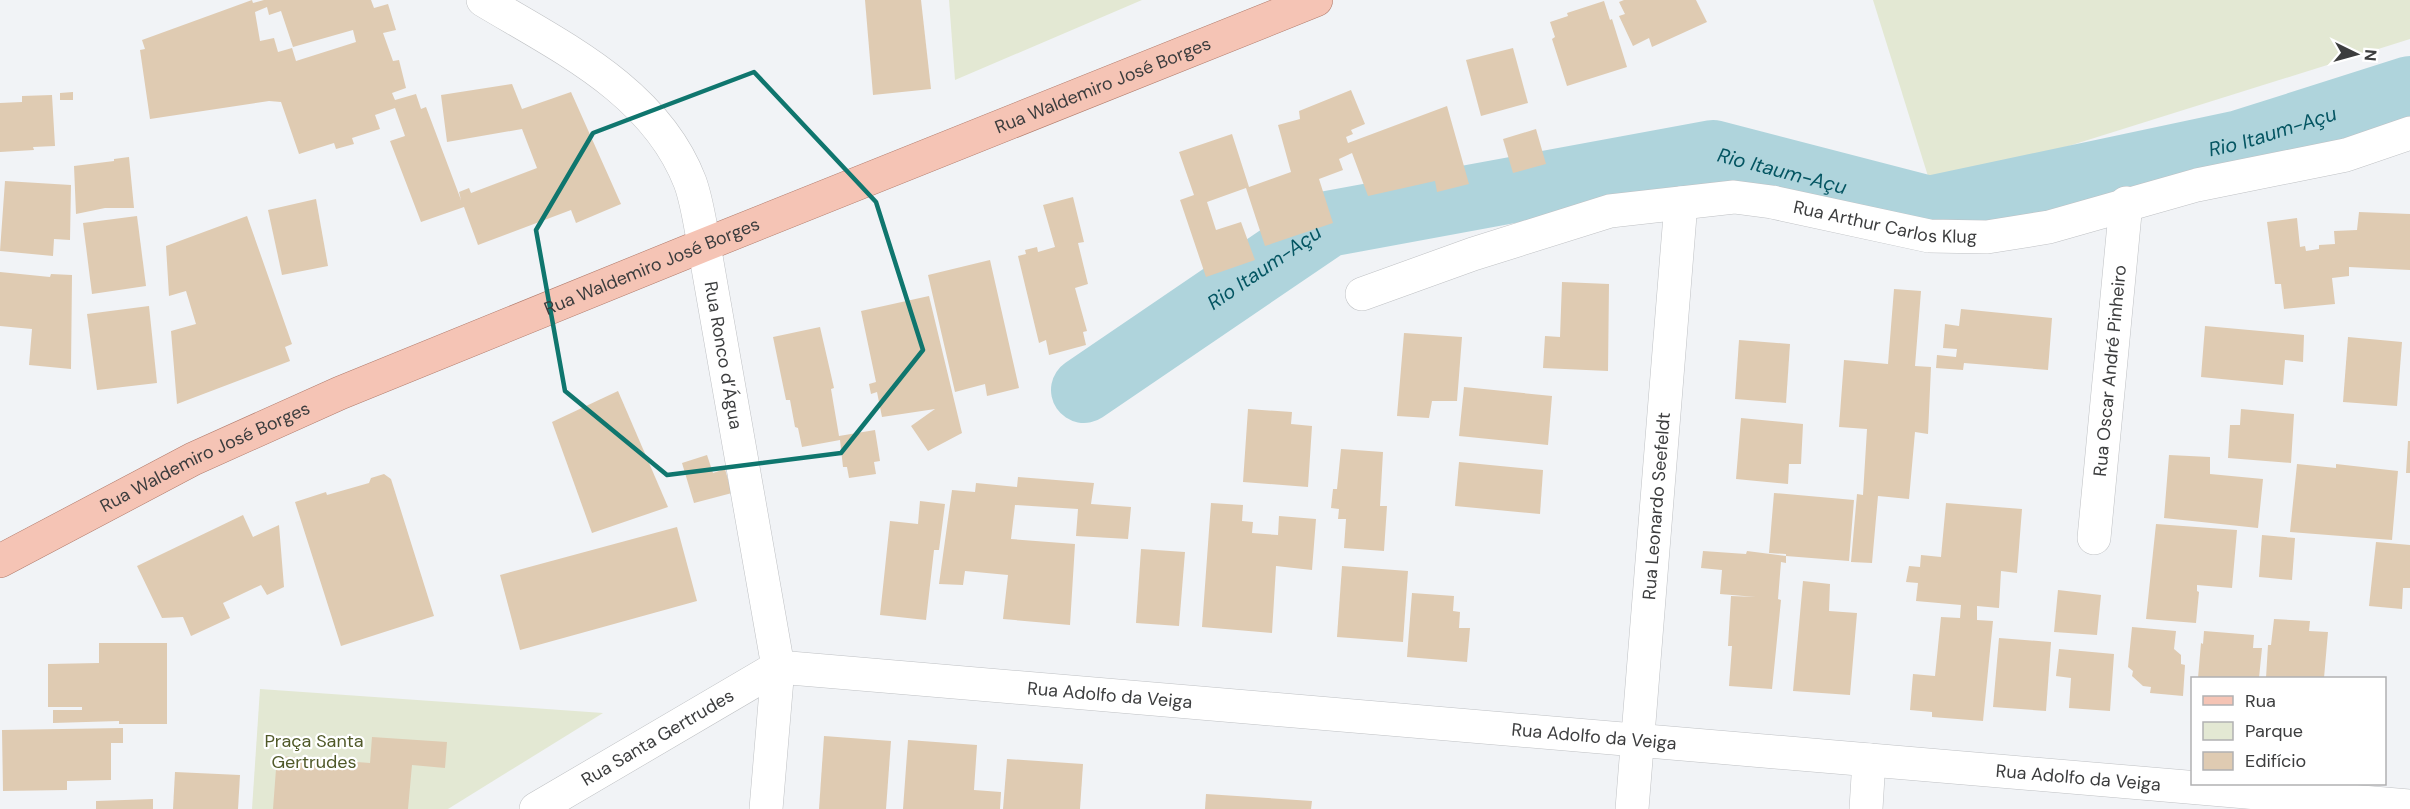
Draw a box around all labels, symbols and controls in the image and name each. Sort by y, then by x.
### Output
north arrow [2326,24,2386,84]
street label: Rua Waldemiro José Borges [991,31,1214,139]
text: N [2359,49,2381,62]
water label: Rio Itaum-Açu [2206,100,2340,162]
water label: Rio Itaum-Açu [1715,142,1850,200]
street label: Rua Arthur Carlos Klug [1791,195,1977,249]
street label: Rua Waldemiro José Borges [541,212,763,321]
water label: Rio Itaum-Açu [1202,219,1326,315]
street label: Rua Oscar André Pinheiro [2088,264,2132,478]
street label: Rua Ronco d’Água [699,279,748,431]
street label: Rua Waldemiro José Borges [96,396,314,518]
street label: Rua Leonardo Seefeldt [1637,411,1676,601]
street label: Rua Adolfo da Veiga [1026,676,1193,714]
legend [2191,677,2386,785]
street label: Rua Santa Gertrudes [577,683,738,792]
text: Rua [2245,689,2276,713]
street label: Rua Adolfo da Veiga [1511,718,1678,755]
text: Parque [2245,719,2303,743]
park label: Praça Santa Gertrudes [264,729,364,774]
text: Edifício [2245,749,2306,773]
street label: Rua Adolfo da Veiga [1995,759,2162,797]

